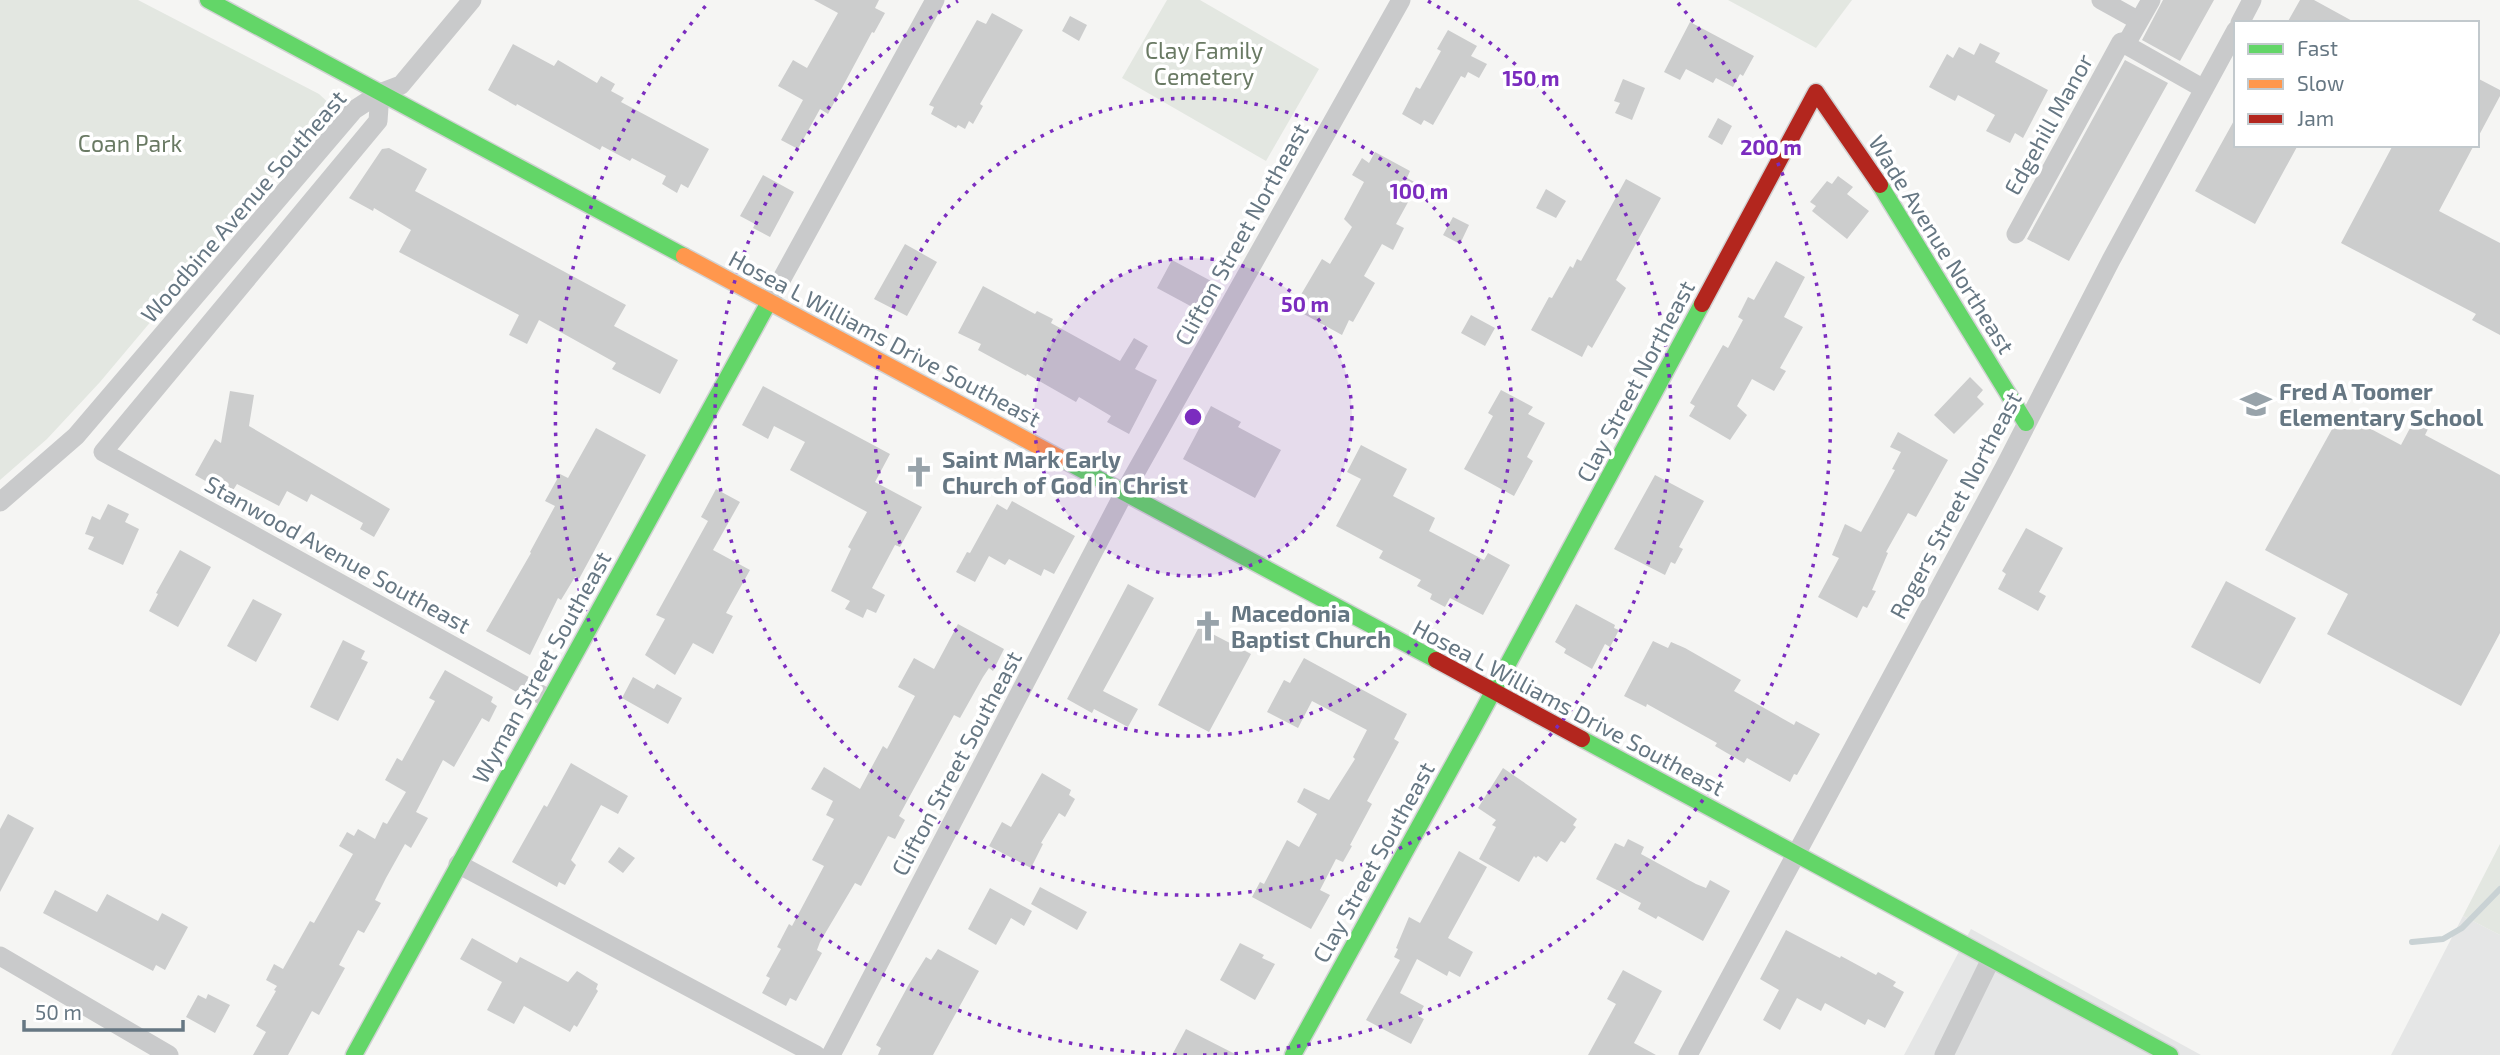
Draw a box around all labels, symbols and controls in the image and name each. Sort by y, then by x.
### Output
legend [2234,21,2479,147]
text: Fast [2297,35,2338,60]
park label: Clay Family Cemetery [1145,36,1263,90]
street label: Edgehill Manor [1998,49,2098,199]
text: 150 m [1503,65,1559,90]
text: Slow [2297,70,2344,95]
street label: Woodbine Avenue Southeast [134,84,352,328]
text: Jam [2297,105,2334,130]
street label: Clifton Street Northeast [1168,118,1314,350]
park label: Coan Park [78,129,182,157]
street label: Wade Avenue Northeast [1863,130,2021,359]
text: 200 m [1740,134,1802,159]
text: 100 m [1390,178,1448,203]
street label: Hosea L Williams Drive Southeast [724,244,1046,432]
street label: Clay Street Northeast [1570,275,1700,487]
text: 50 m [1281,291,1329,316]
place label: Fred A Toomer Elementary School [2279,377,2484,431]
street label: Rogers Street Northeast [1883,386,2027,623]
school or university icon: Fred A Toomer Elementary School [2239,387,2273,421]
centre of rings [1181,405,1205,429]
place label: Saint Mark Early Church of God in Christ [942,445,1188,499]
church icon: Saint Mark Early Church of God in Christ [902,455,936,489]
street label: Stanwood Avenue Southeast [200,469,476,639]
street label: Wyman Street Southeast [466,546,617,788]
place label: Macedonia Baptist Church [1231,599,1391,653]
church icon: Macedonia Baptist Church [1191,609,1225,643]
street label: Hosea L Williams Drive Southeast [1408,613,1730,801]
street label: Clifton Street Southeast [885,646,1027,880]
street label: Clay Street Southeast [1306,757,1440,967]
scale bar [24,988,184,1032]
text: 50 m [35,999,82,1024]

